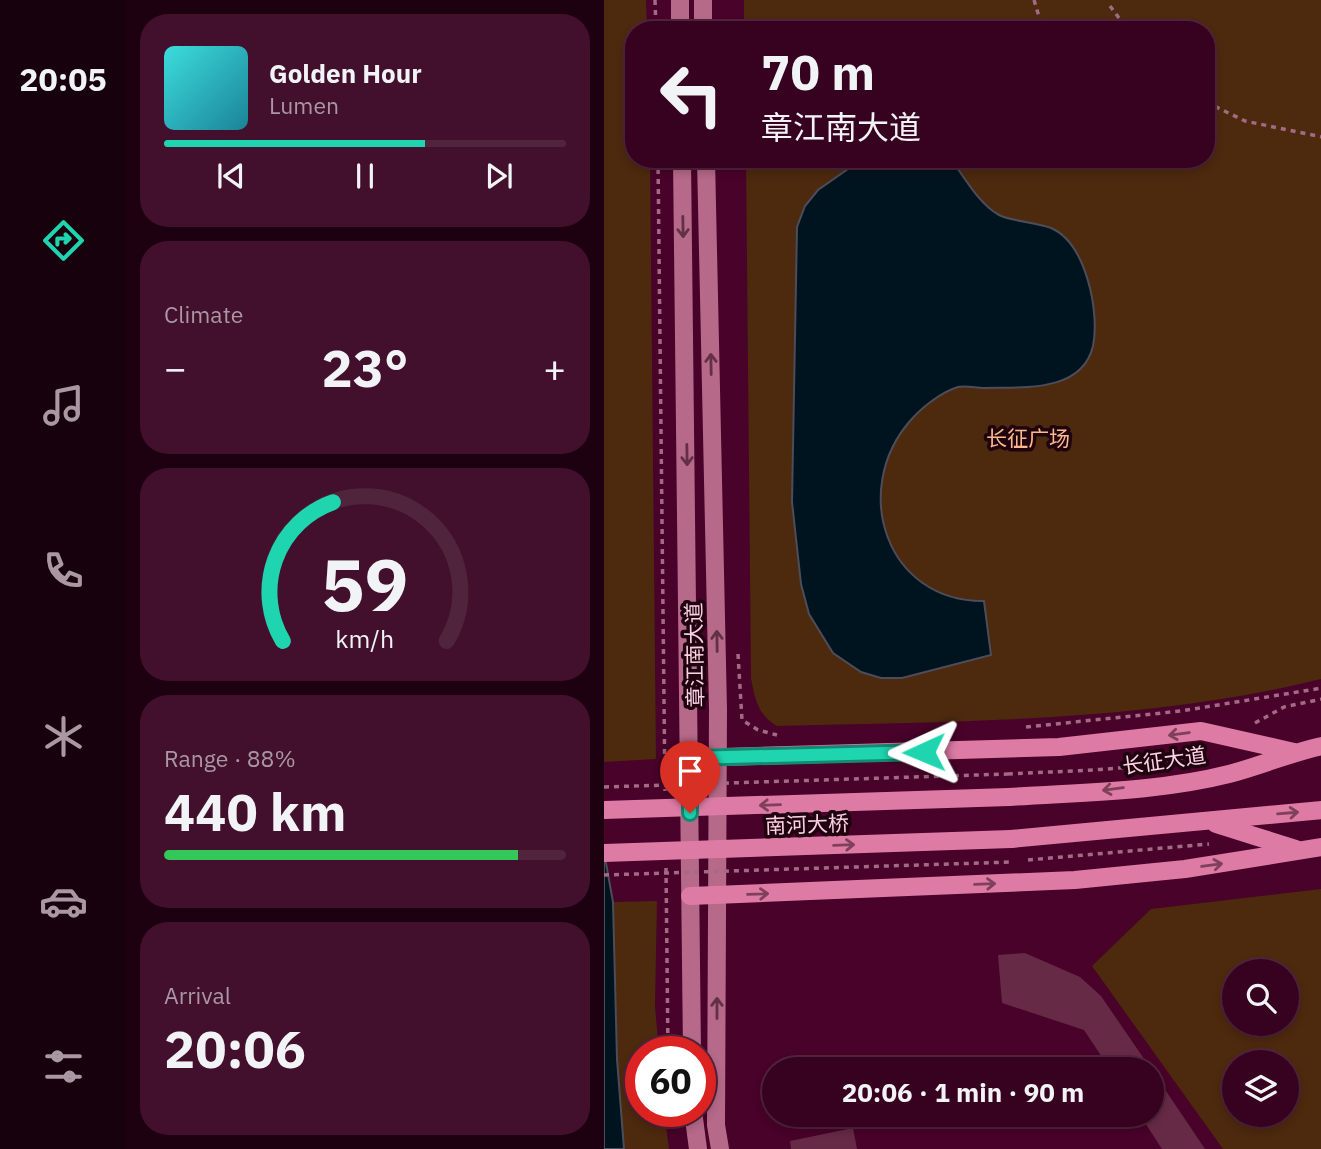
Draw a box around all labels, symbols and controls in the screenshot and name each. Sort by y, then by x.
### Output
text: 70 m [761,40,875,103]
icon: left [646,49,737,140]
text: Golden Hour [269,56,422,90]
text: 20:05 [19,58,107,100]
text: Lumen [269,90,339,120]
text: 章江南大道 [761,106,921,148]
icon: previous [212,157,250,195]
icon: pause [346,157,384,195]
icon: next [480,157,518,195]
icon: directions [39,216,88,265]
one-way arrow [676,216,690,239]
text: Climate [164,299,243,329]
text: 23° [322,334,408,401]
text: − [164,343,187,392]
text: + [543,343,566,392]
one-way arrow [704,353,717,376]
icon: music [39,381,88,430]
park label: 长征广场 [986,424,1070,452]
one-way arrow [680,443,693,466]
text: 59 [321,536,409,631]
icon: phone [39,546,88,595]
street label: 章江南大道 [679,602,709,708]
text: km/h [336,621,394,654]
one-way arrow [710,629,723,652]
icon: climate [39,712,88,761]
position arrow [887,715,961,789]
one-way arrow [1168,728,1191,741]
street label: 长征大道 [1120,740,1208,780]
pin [660,741,720,813]
text: Range · 88% [164,743,296,773]
icon: arrive [671,752,709,790]
text: 440 km [164,778,346,845]
one-way arrow [1102,783,1125,796]
one-way arrow [758,798,781,811]
one-way arrow [1276,806,1299,819]
street label: 南河大桥 [765,809,849,839]
one-way arrow [832,839,855,852]
one-way arrow [1200,858,1223,871]
icon: car [39,877,88,926]
one-way arrow [973,877,996,890]
one-way arrow [746,887,769,900]
map controls [1222,959,1299,1127]
button: search [1222,959,1299,1036]
text: Arrival [164,980,231,1010]
one-way arrow [710,996,724,1019]
text: 20:06 [164,1015,306,1082]
speed limit sign: 60 [625,1036,716,1127]
icon: filters [39,1042,88,1091]
button: layers [1222,1050,1299,1127]
text: 20:06 · 1 min · 90 m [842,1075,1084,1109]

